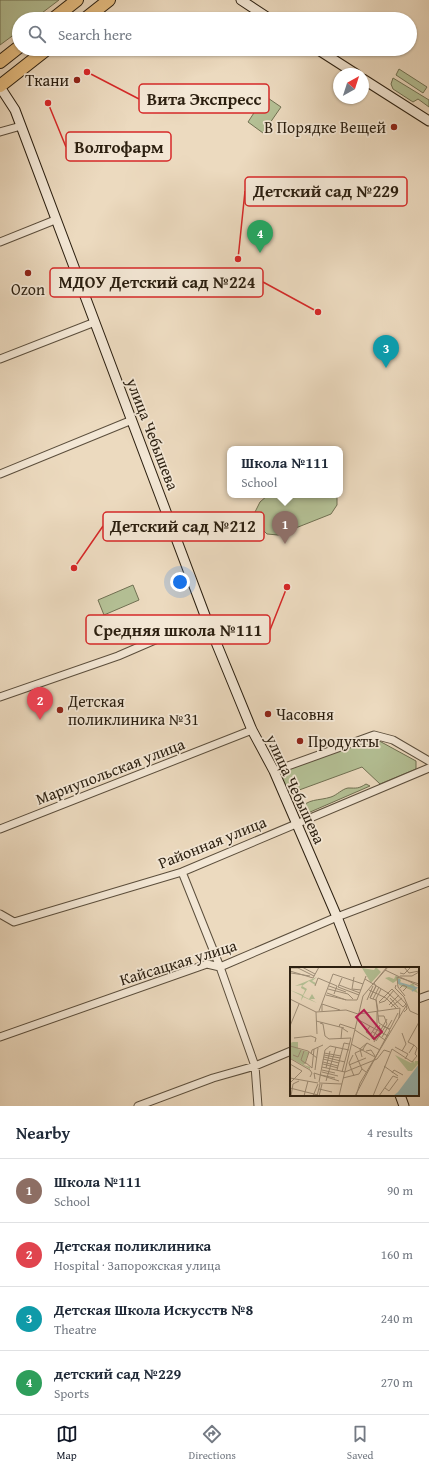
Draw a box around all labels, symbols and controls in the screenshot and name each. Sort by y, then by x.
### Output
search box [12,12,417,56]
icon: search [26,23,48,45]
text: Search here [58,24,132,45]
place label: Ткани [25,68,69,92]
north arrow [333,68,369,104]
marker: Ткани [72,75,82,85]
callout: Вита Экспресс [139,84,269,113]
text: Вита Экспресс [147,86,261,111]
place label: В Порядке Вещей [264,115,386,139]
marker: В Порядке Вещей [389,122,399,132]
callout: Волгофарм [66,132,171,161]
text: Волгофарм [74,134,164,159]
callout: Детский сад №229 [245,177,407,206]
text: Детский сад №229 [252,178,399,203]
pin: 4 [247,220,273,253]
marker: Ozon [23,268,33,278]
callout: МДОУ Детский сад №224 [50,268,263,297]
text: МДОУ Детский сад №224 [59,269,256,294]
place label: Ozon [11,277,45,301]
pin: 3 [373,335,399,368]
street label: улица Чебышева [120,373,186,494]
popup [227,446,343,498]
text: Школа №111 [241,452,329,473]
text: School [241,473,277,492]
pin: 1 [272,511,298,544]
callout: Детский сад №212 [103,512,264,541]
text: Детский сад №212 [109,513,256,538]
your location [170,572,190,592]
callout: Средняя школа №111 [86,615,270,644]
text: Средняя школа №111 [94,617,262,642]
pin: 2 [27,687,53,720]
place label: Детская поликлиника №31 [67,689,199,731]
place label: Часовня [276,702,334,726]
marker: Детская поликлиника №31 [55,705,65,715]
marker: Часовня [263,709,273,719]
street label: улица Чебышева [260,729,332,848]
place label: Продукты [308,729,379,753]
street label: Мариупольская улица [32,731,188,811]
marker: Продукты [295,736,305,746]
street label: Районная улица [154,809,270,875]
street label: Кайсацкая улица [116,933,240,991]
inset map [290,967,419,1096]
text: Nearby [16,1120,70,1145]
text: 4 results [367,1123,413,1142]
text: Школа №111 [54,1171,141,1192]
text: 1 [26,1181,32,1200]
text: 90 m [387,1181,413,1200]
text: School [54,1192,90,1211]
text: Детская поликлиника [54,1235,211,1256]
text: 2 [26,1245,32,1264]
text: 160 m [381,1245,413,1264]
text: Hospital · Запорожская улица [54,1256,221,1275]
text: Детская Школа Искусств №8 [54,1299,253,1320]
text: 3 [26,1309,32,1328]
text: 240 m [381,1309,413,1328]
text: Theatre [54,1320,97,1339]
text: детский сад №229 [54,1363,181,1384]
text: 4 [26,1373,32,1392]
text: 270 m [381,1373,413,1392]
text: Sports [54,1384,89,1403]
tab: Map [56,1423,78,1463]
tab: Directions [189,1423,236,1463]
tab: Saved [347,1423,373,1463]

